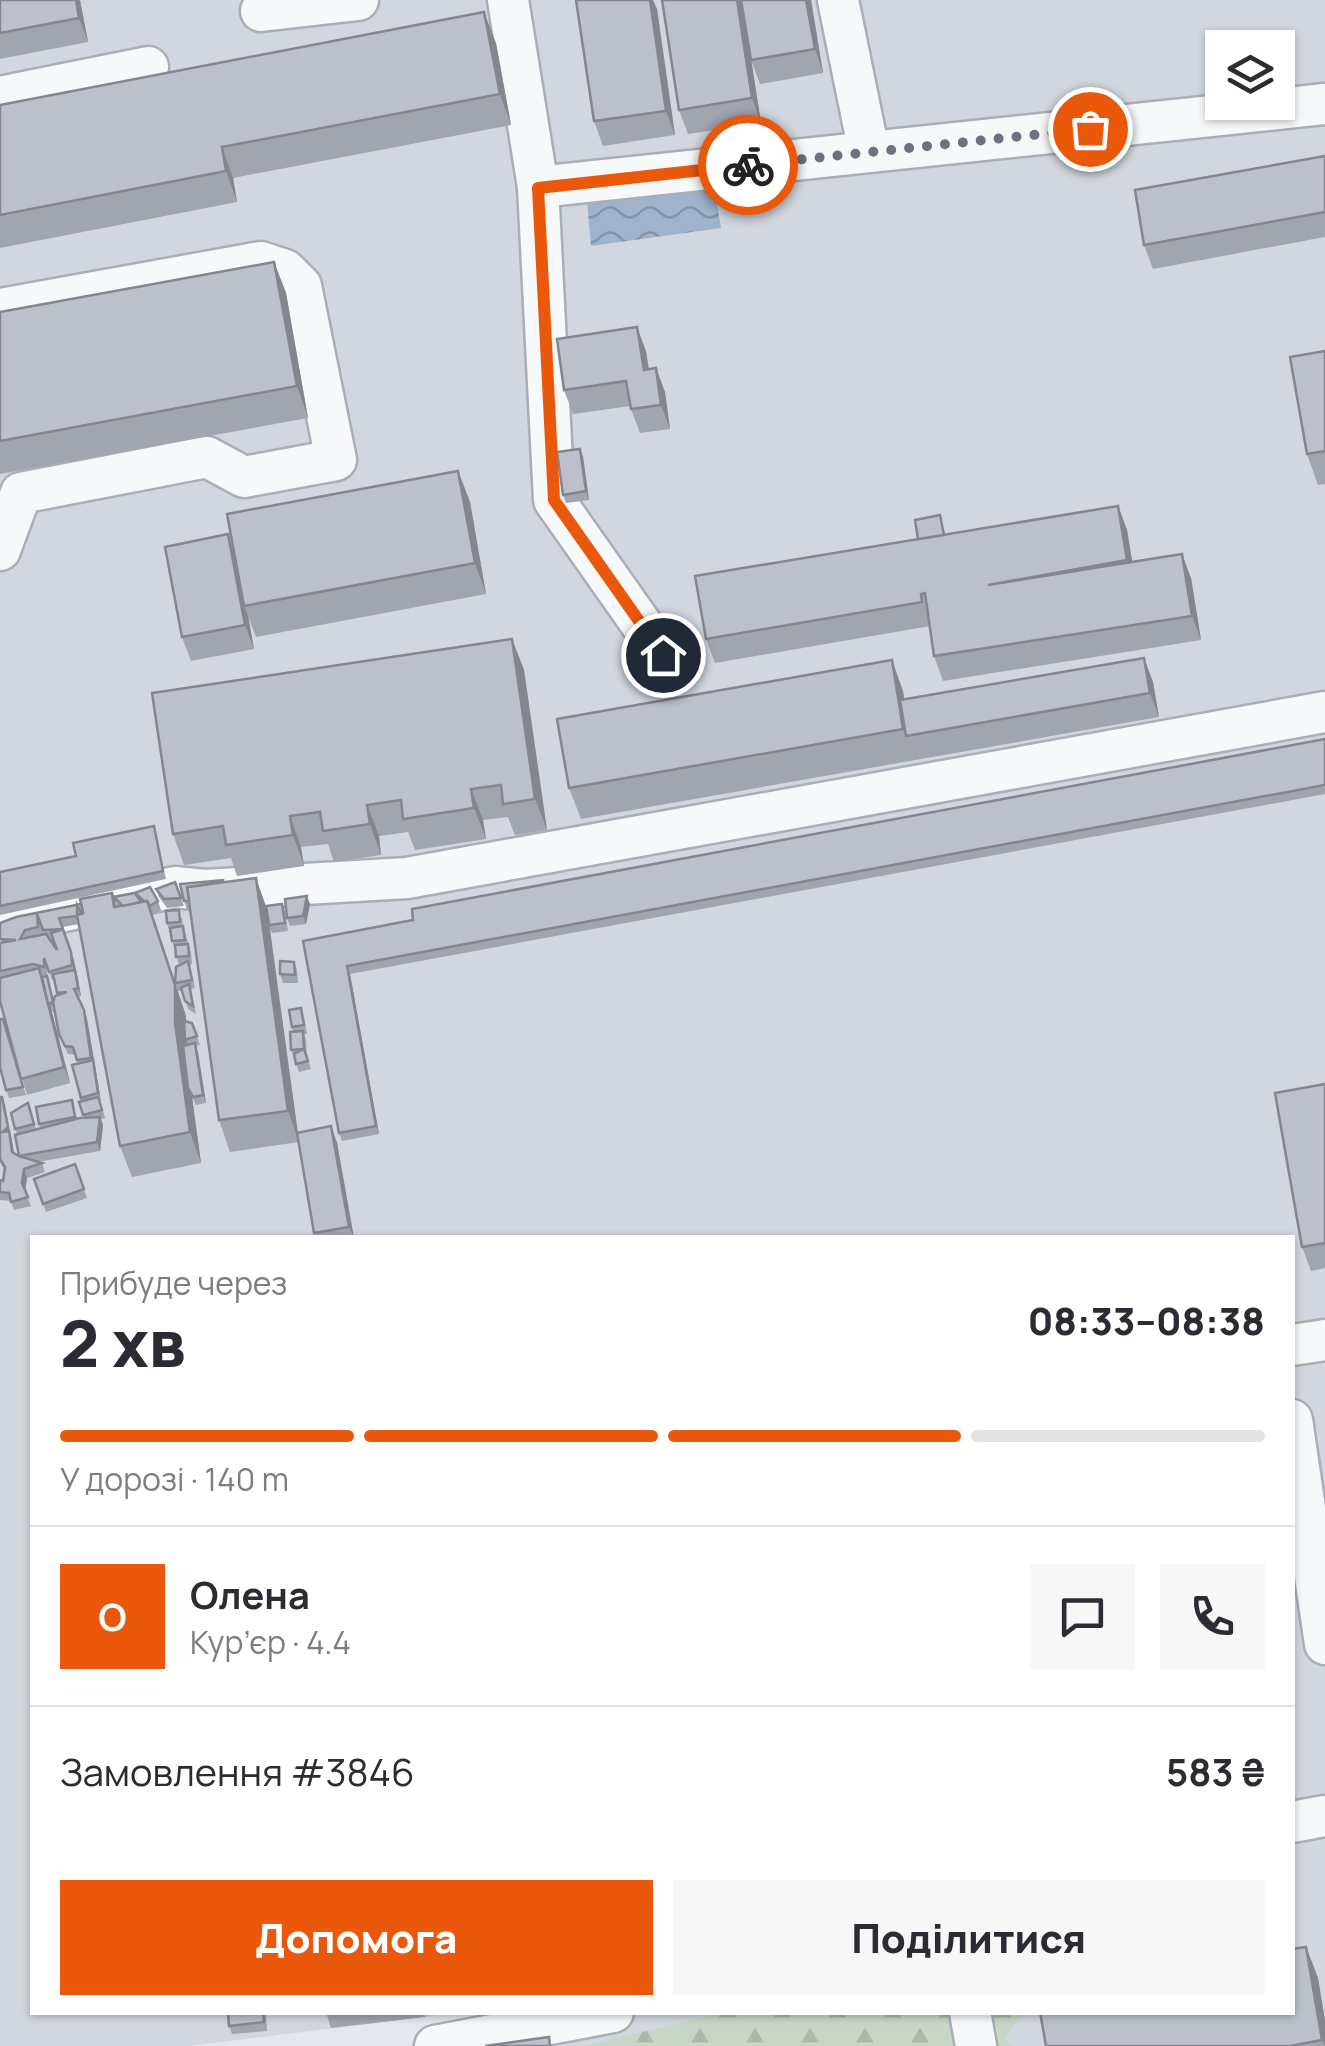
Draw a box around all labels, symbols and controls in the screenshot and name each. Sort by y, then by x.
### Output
map controls [1205,30,1295,120]
button: layers [1205,30,1295,120]
pin [1048,87,1133,172]
icon: bag [1063,102,1118,157]
courier [698,115,798,215]
icon: bike [721,138,776,193]
pin [621,613,706,698]
icon: home [636,628,691,683]
text: Прибуде через [60,1261,287,1305]
text: 08:33–08:38 [1028,1294,1265,1346]
text: 2 хв [60,1298,186,1387]
text: У дорозі · 140 m [60,1457,289,1501]
button: chat [1030,1564,1135,1669]
button: phone [1160,1564,1265,1669]
text: Олена [190,1568,310,1620]
text: О [98,1590,127,1642]
text: Кур’єр · 4.4 [190,1620,351,1664]
text: Замовлення #3846 [60,1745,415,1797]
text: 583 ₴ [1166,1745,1265,1797]
button: Допомога [60,1880,653,1995]
button: Поділитися [673,1880,1265,1995]

